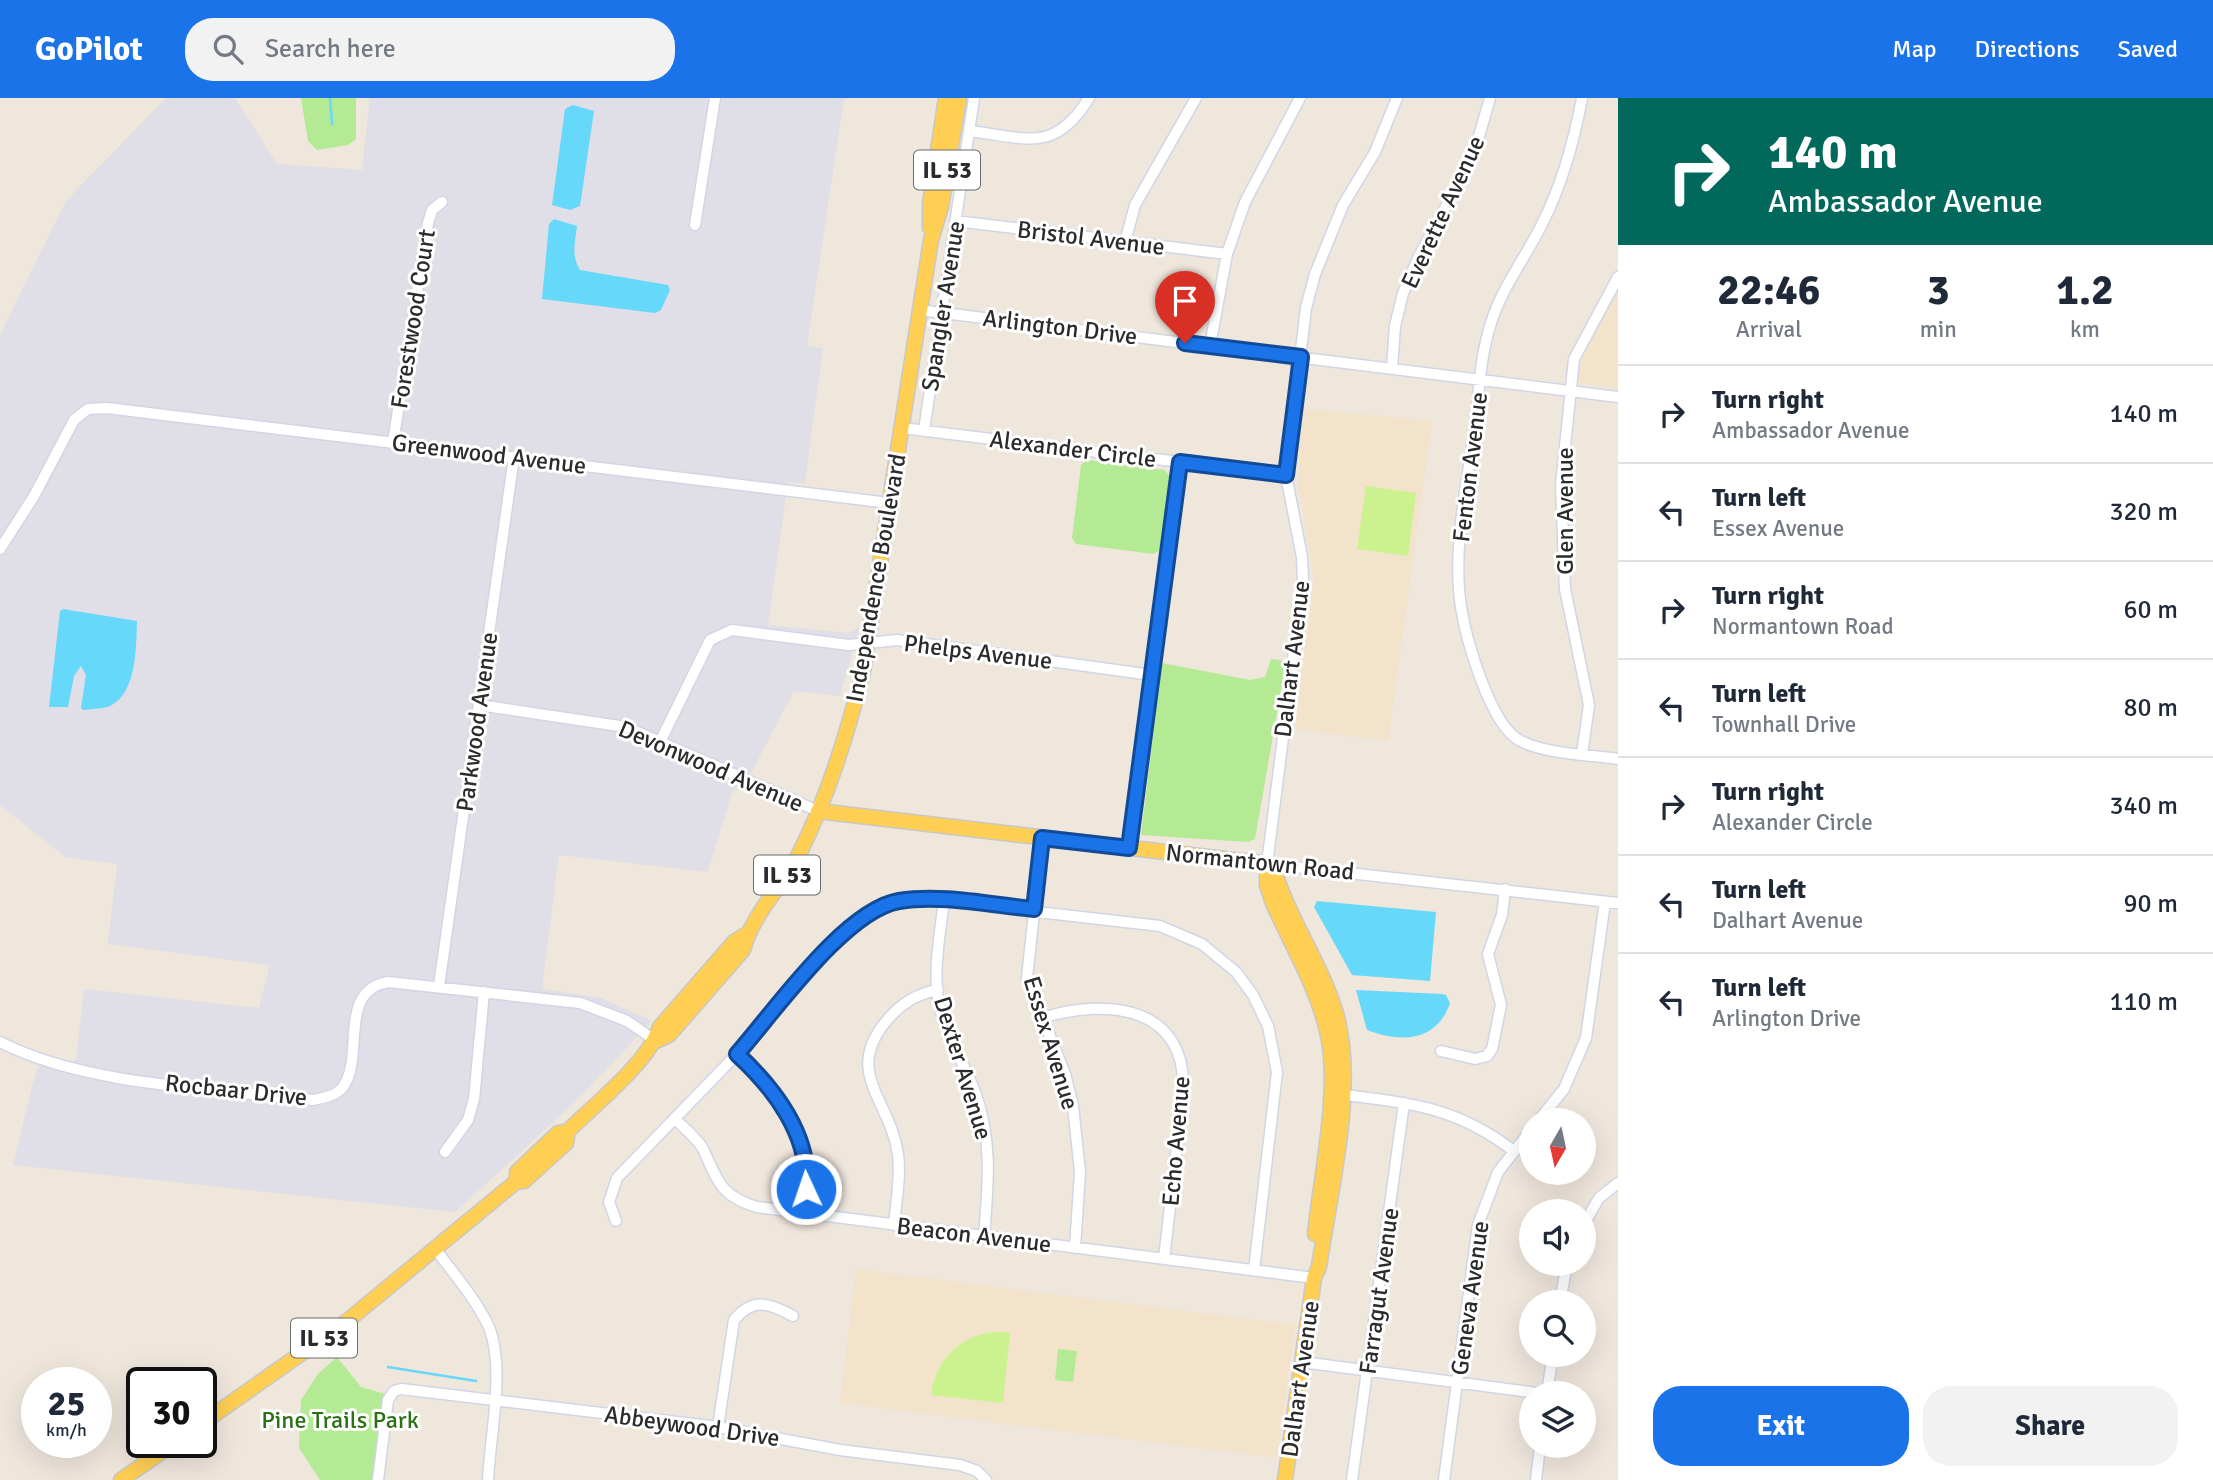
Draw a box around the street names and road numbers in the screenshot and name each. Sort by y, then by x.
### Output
street label: Everette Avenue [1395,131,1491,293]
road number: IL 53 [914,151,980,190]
street label: Bristol Avenue [1015,214,1167,262]
street label: Spangler Avenue [915,219,971,393]
street label: Forestwood Court [384,227,442,411]
street label: Arlington Drive [981,303,1139,351]
street label: Fenton Avenue [1446,390,1494,544]
street label: Alexander Circle [988,424,1158,474]
street label: Greenwood Avenue [390,427,588,481]
street label: Glen Avenue [1550,447,1580,575]
street label: Independence Boulevard [839,451,913,705]
street label: Dalhart Avenue [1267,579,1317,739]
street label: Phelps Avenue [902,628,1054,676]
street label: Parkwood Avenue [450,630,504,814]
street label: Devonwood Avenue [614,713,808,819]
street label: Normantown Road [1164,837,1356,887]
road number: IL 53 [754,856,820,894]
street label: Essex Avenue [1016,973,1086,1113]
street label: Dexter Avenue [927,993,999,1143]
street label: Rocbaar Drive [163,1068,309,1112]
street label: Echo Avenue [1155,1075,1197,1207]
street label: Farragut Avenue [1352,1206,1406,1376]
street label: Beacon Avenue [895,1211,1053,1259]
street label: Geneva Avenue [1444,1219,1496,1377]
street label: Dalhart Avenue [1274,1299,1326,1459]
road number: IL 53 [291,1318,357,1358]
street label: Abbeywood Drive [602,1399,782,1453]

